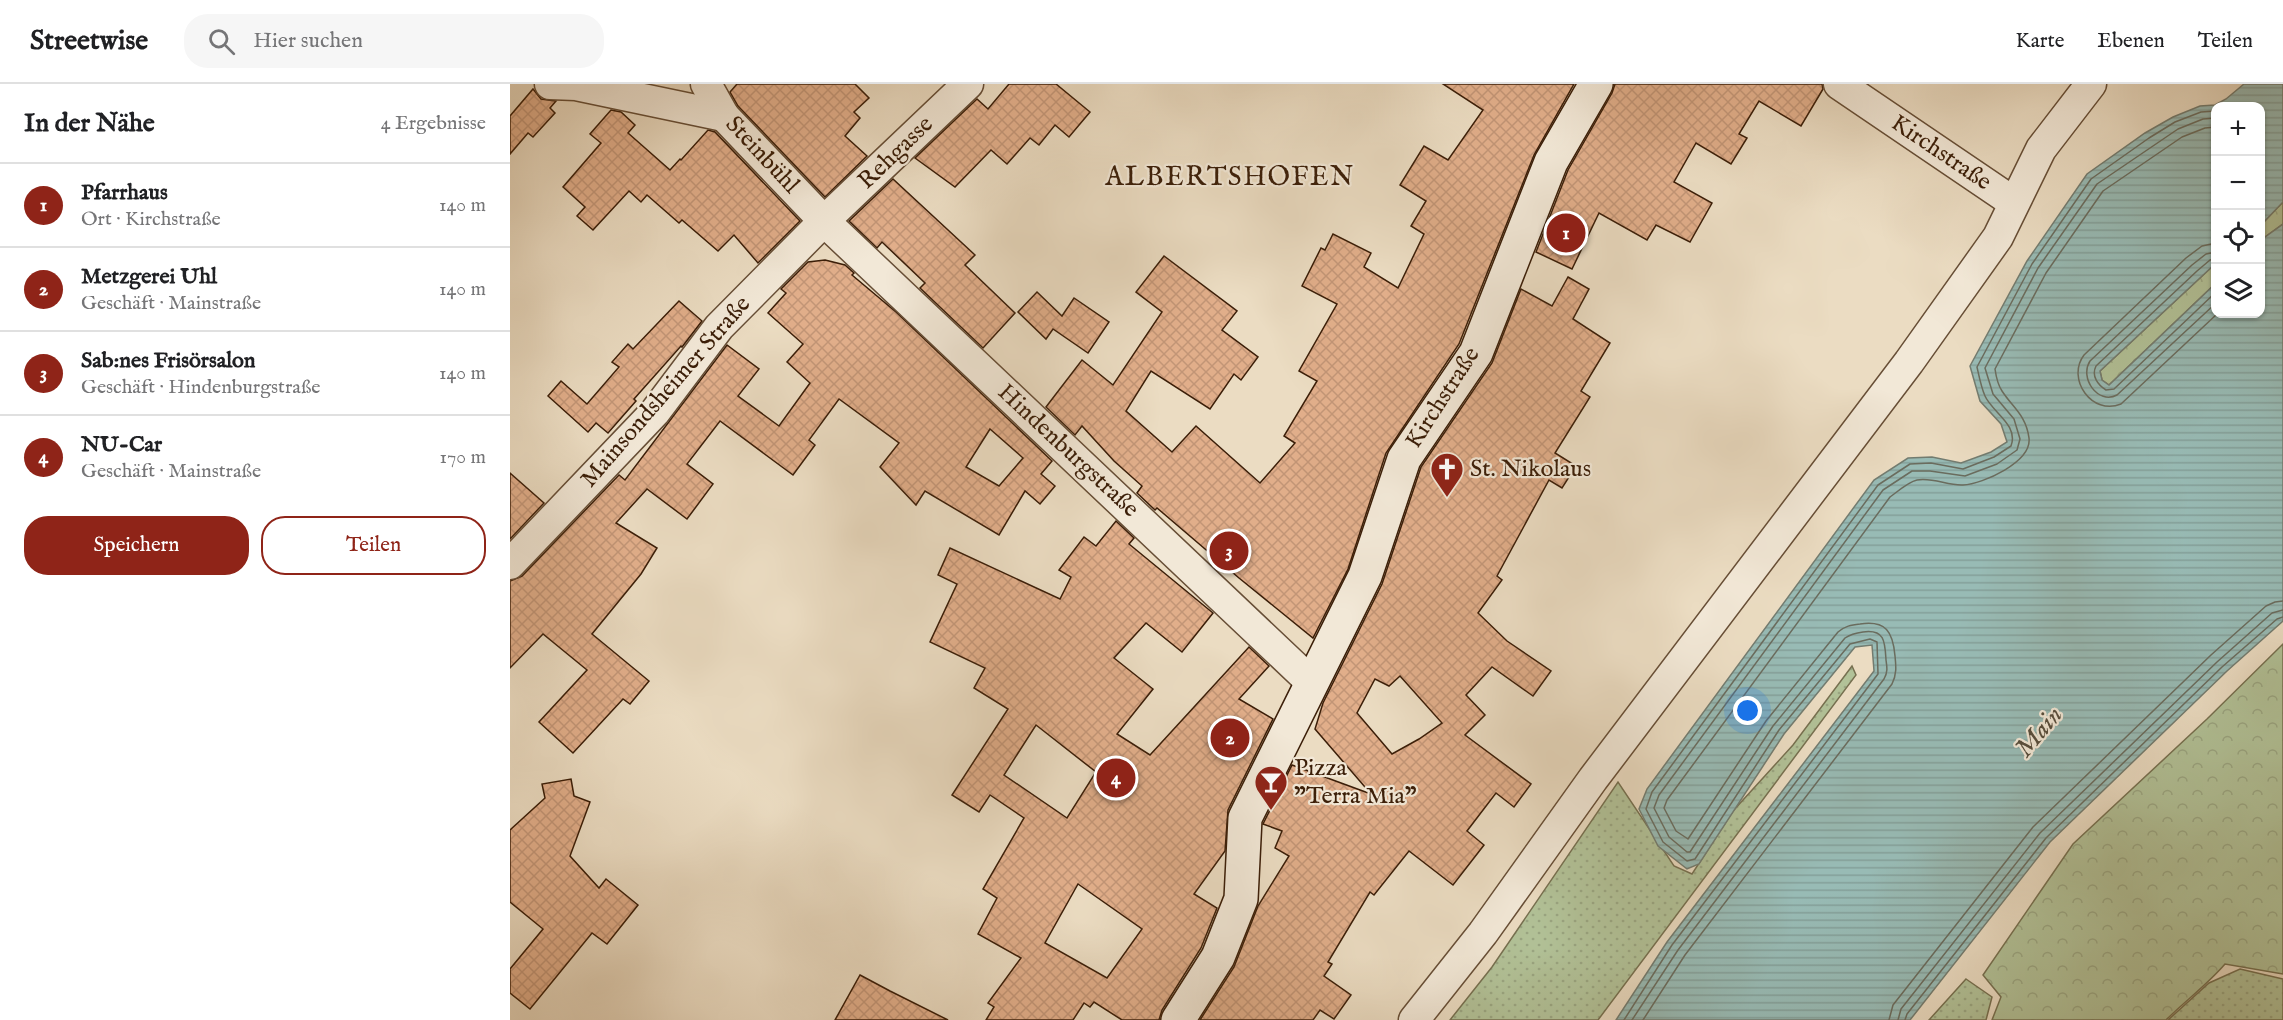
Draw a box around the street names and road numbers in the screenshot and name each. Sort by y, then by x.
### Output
street label: Kirchstraße [1885,108,1997,198]
street label: Rehgasse [852,109,940,197]
street label: Steinbühl [718,110,806,201]
street label: Mainsondsheimer Straße [574,290,758,494]
street label: Kirchstraße [1399,341,1487,455]
street label: Hindenburgstraße [991,377,1145,525]

